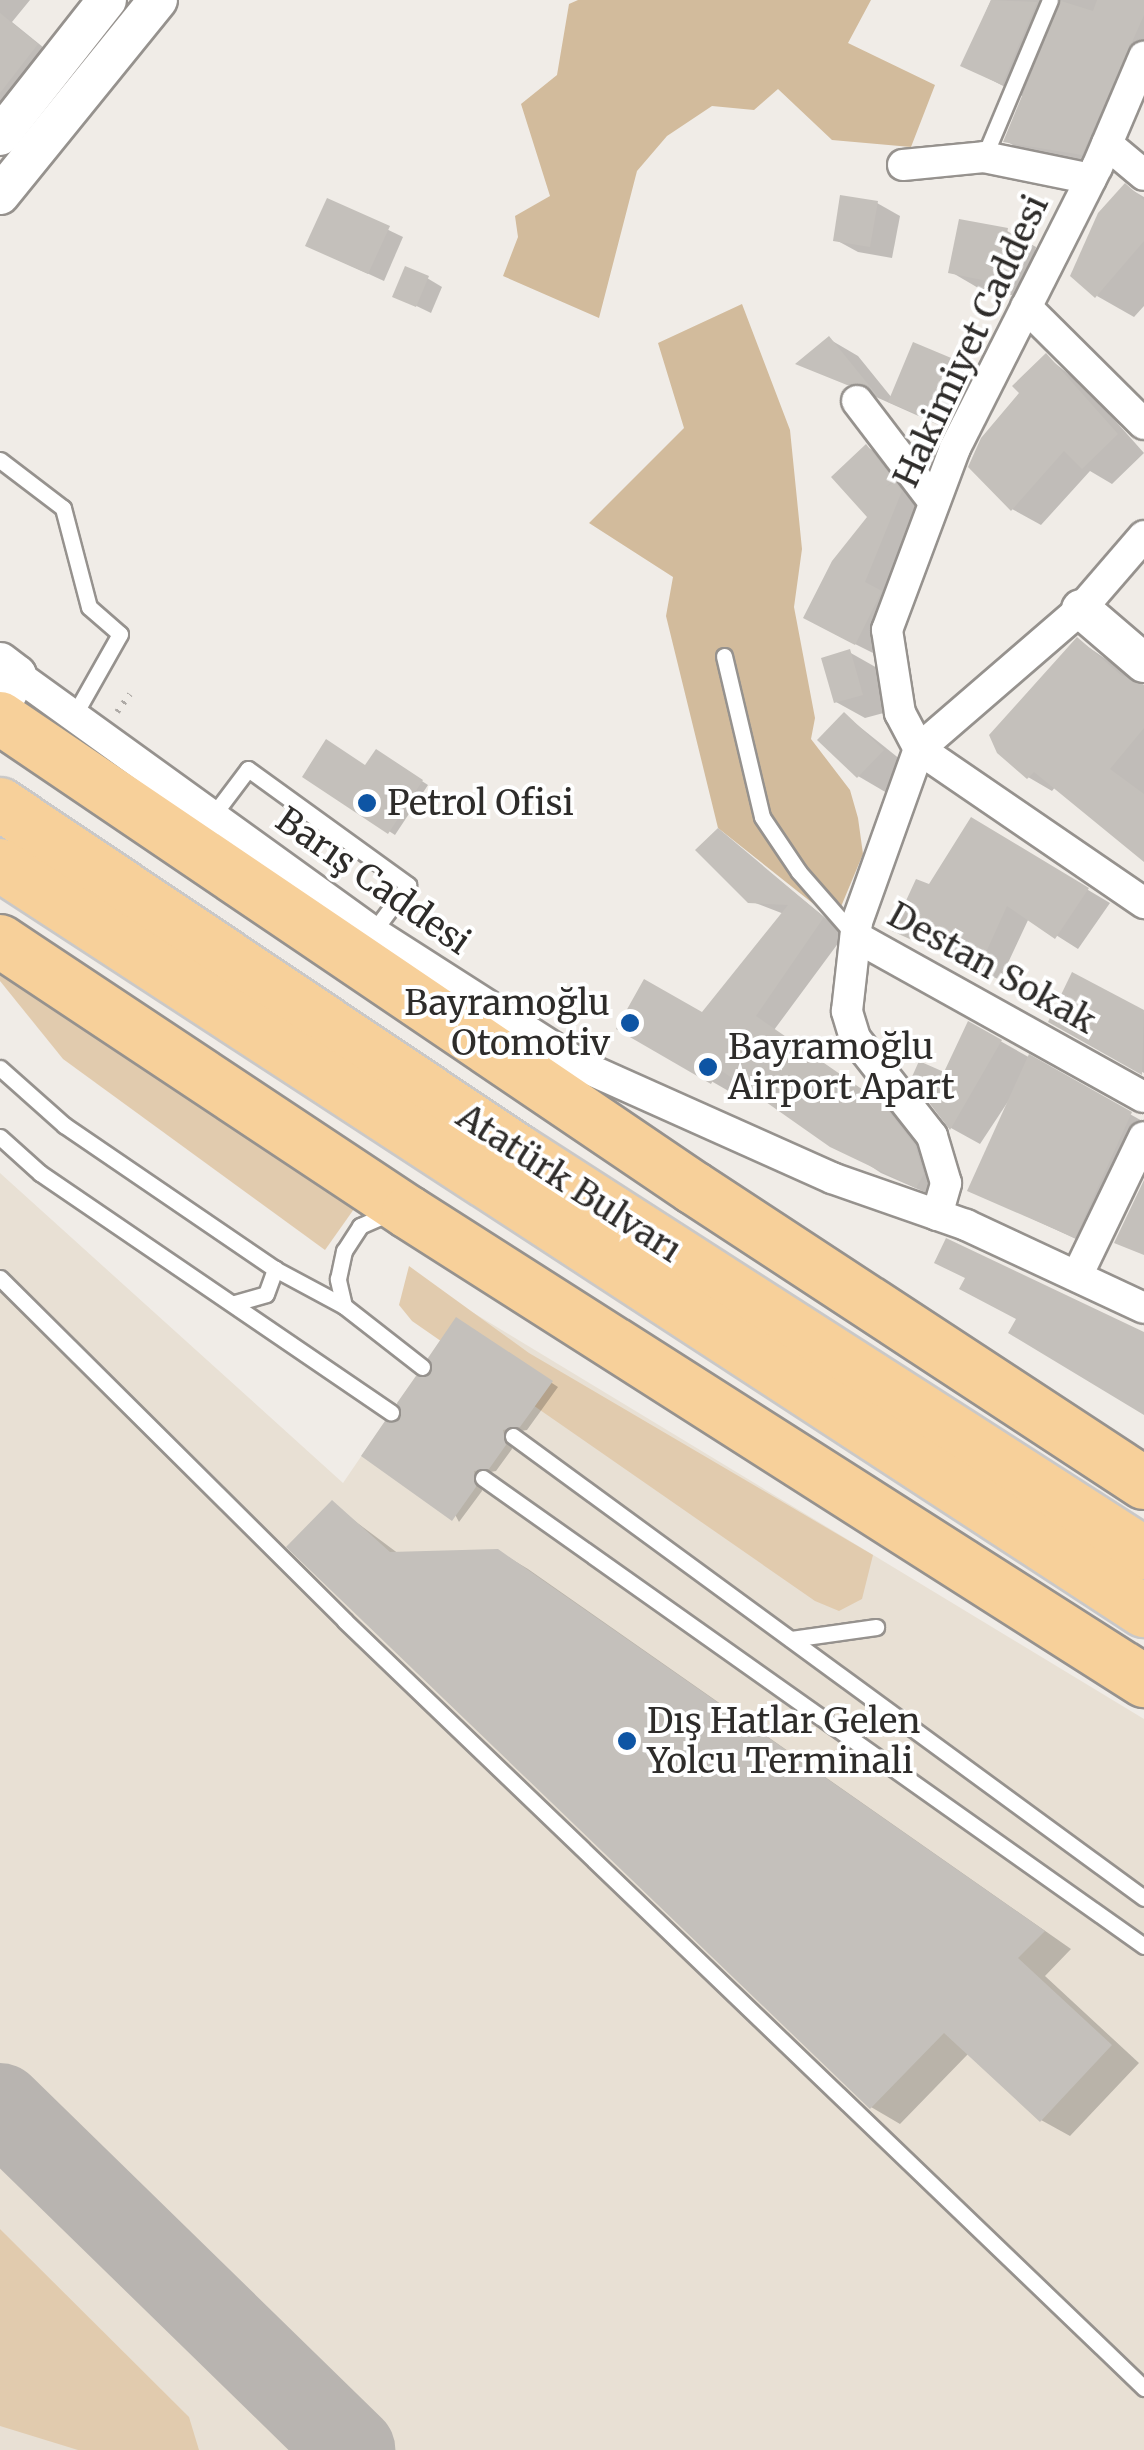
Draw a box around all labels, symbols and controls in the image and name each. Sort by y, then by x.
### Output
street label: Hakimiyet Caddesi [885,188,1057,494]
place label: Petrol Ofisi [387,782,574,824]
marker: Petrol Ofisi [356,792,378,814]
street label: Barış Caddesi [268,799,478,963]
street label: Destan Sokak [881,894,1103,1042]
place label: Bayramoğlu Otomotiv [404,982,610,1064]
marker: Bayramoğlu Otomotiv [619,1012,641,1034]
place label: Bayramoğlu Airport Apart [728,1026,955,1108]
marker: Bayramoğlu Airport Apart [697,1056,719,1078]
street label: Atatürk Bulvarı [449,1095,689,1271]
place label: Dış Hatlar Gelen Yolcu Terminali [647,1700,920,1782]
marker: Dış Hatlar Gelen Yolcu Terminali [616,1730,638,1752]

